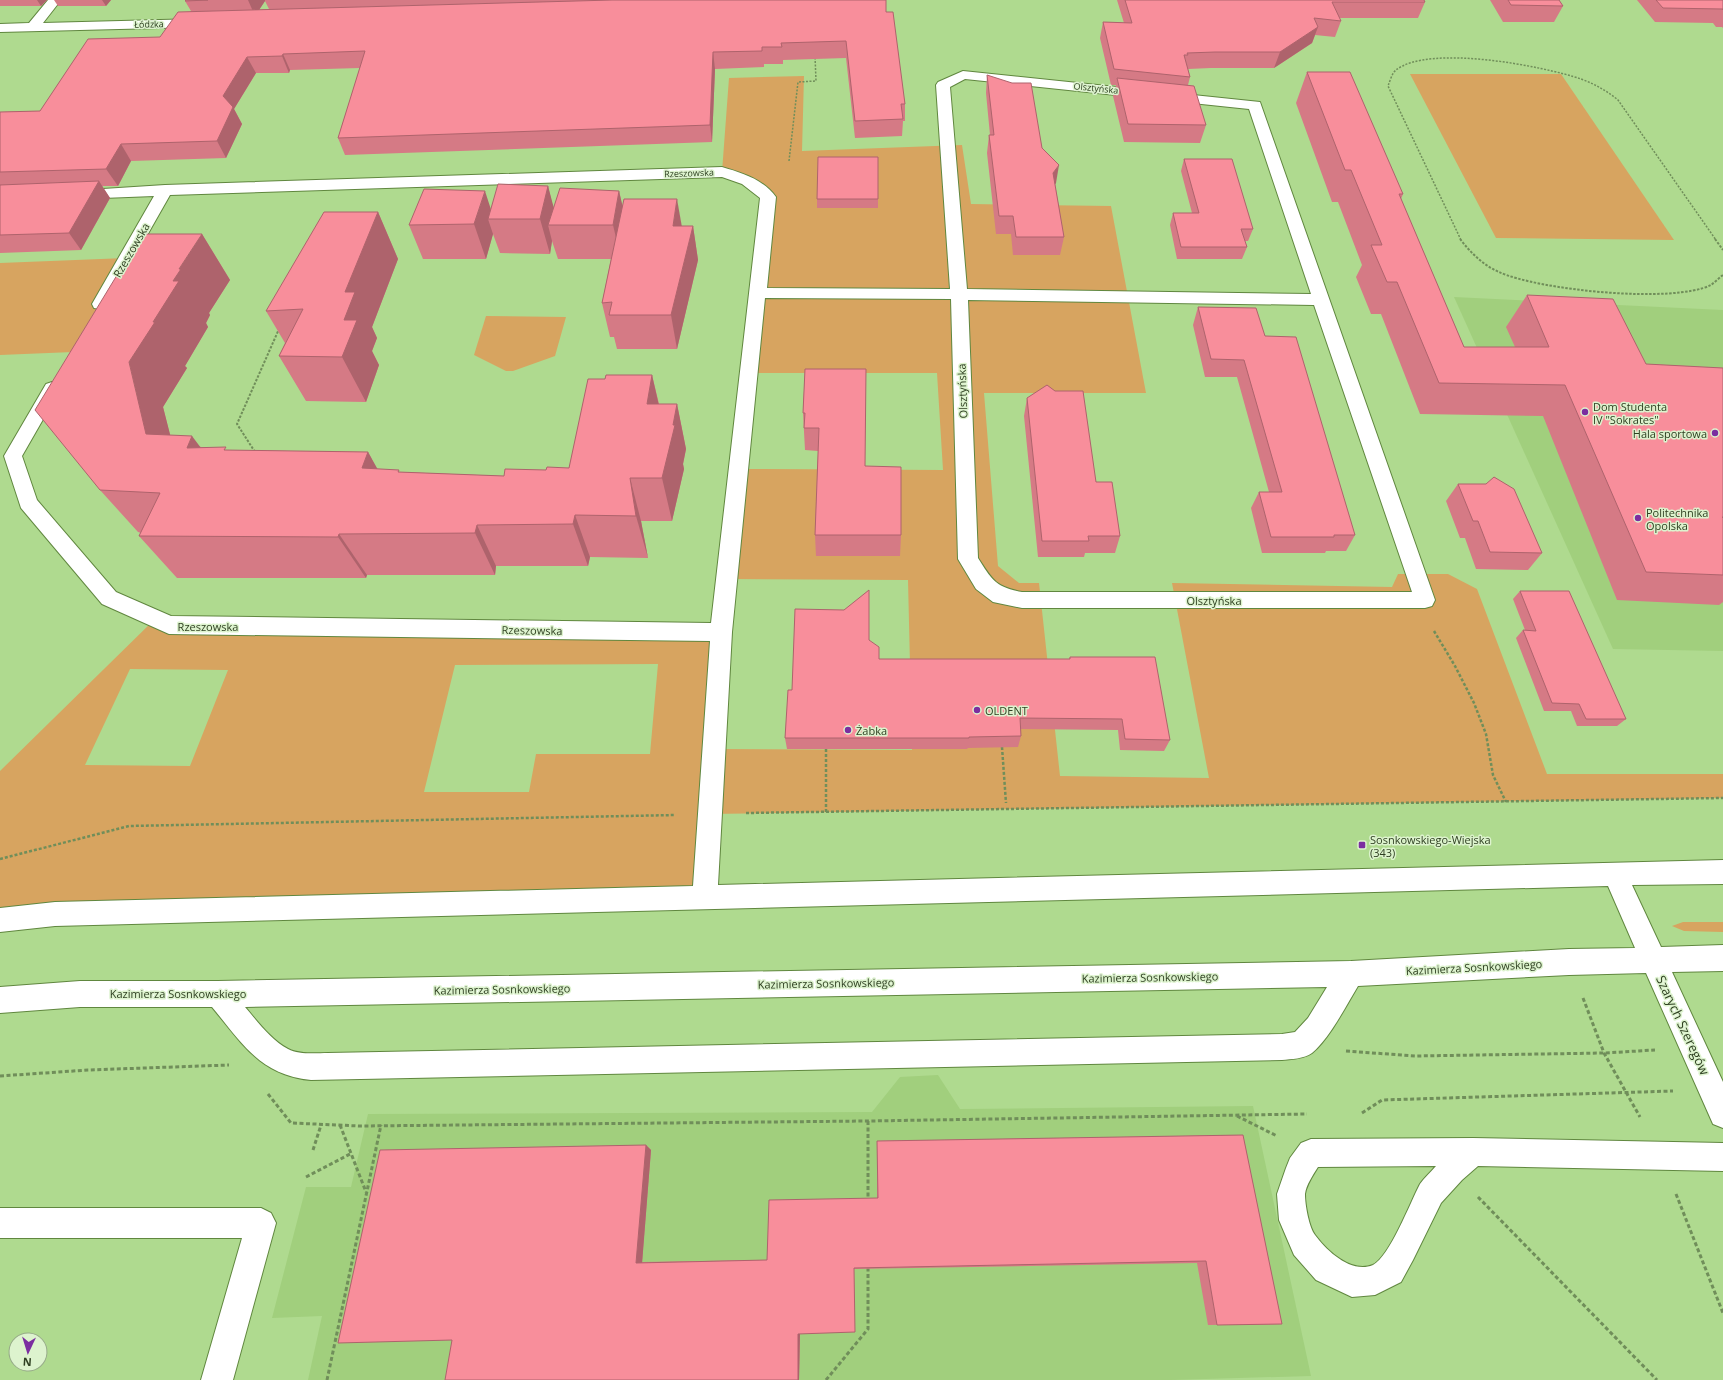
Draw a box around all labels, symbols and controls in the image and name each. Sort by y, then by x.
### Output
street label: Łódzka [134,17,164,31]
street label: Olsztyńska [1073,79,1119,97]
street label: Rzeszowska [664,166,714,180]
street label: Rzeszowska [109,220,153,280]
street label: Olsztyńska [954,363,970,419]
place label: Dom Studenta IV "Sokrates" [1593,399,1667,427]
marker: Dom Studenta IV "Sokrates" [1580,407,1590,417]
place label: Hala sportowa [1633,426,1707,441]
marker: Hala sportowa [1710,428,1720,438]
place label: Politechnika Opolska [1646,505,1708,533]
marker: Politechnika Opolska [1633,513,1643,523]
street label: Olsztyńska [1186,593,1242,608]
street label: Rzeszowska [178,619,238,634]
street label: Rzeszowska [501,622,563,638]
place label: OLDENT [985,703,1028,718]
marker: OLDENT [972,705,982,715]
place label: Żabka [856,723,887,738]
marker: Żabka [843,725,853,735]
place label: Sosnkowskiego-Wiejska (343) [1370,832,1491,860]
marker: Sosnkowskiego-Wiejska (343) [1357,840,1367,850]
street label: Kazimierza Sosnkowskiego [1405,956,1543,978]
street label: Kazimierza Sosnkowskiego [1082,968,1219,986]
street label: Szarych Szeregów [1652,972,1714,1078]
street label: Kazimierza Sosnkowskiego [758,974,895,992]
street label: Kazimierza Sosnkowskiego [434,980,571,998]
street label: Kazimierza Sosnkowskiego [110,986,247,1001]
north arrow [8,1332,48,1372]
text: N [22,1355,32,1370]

